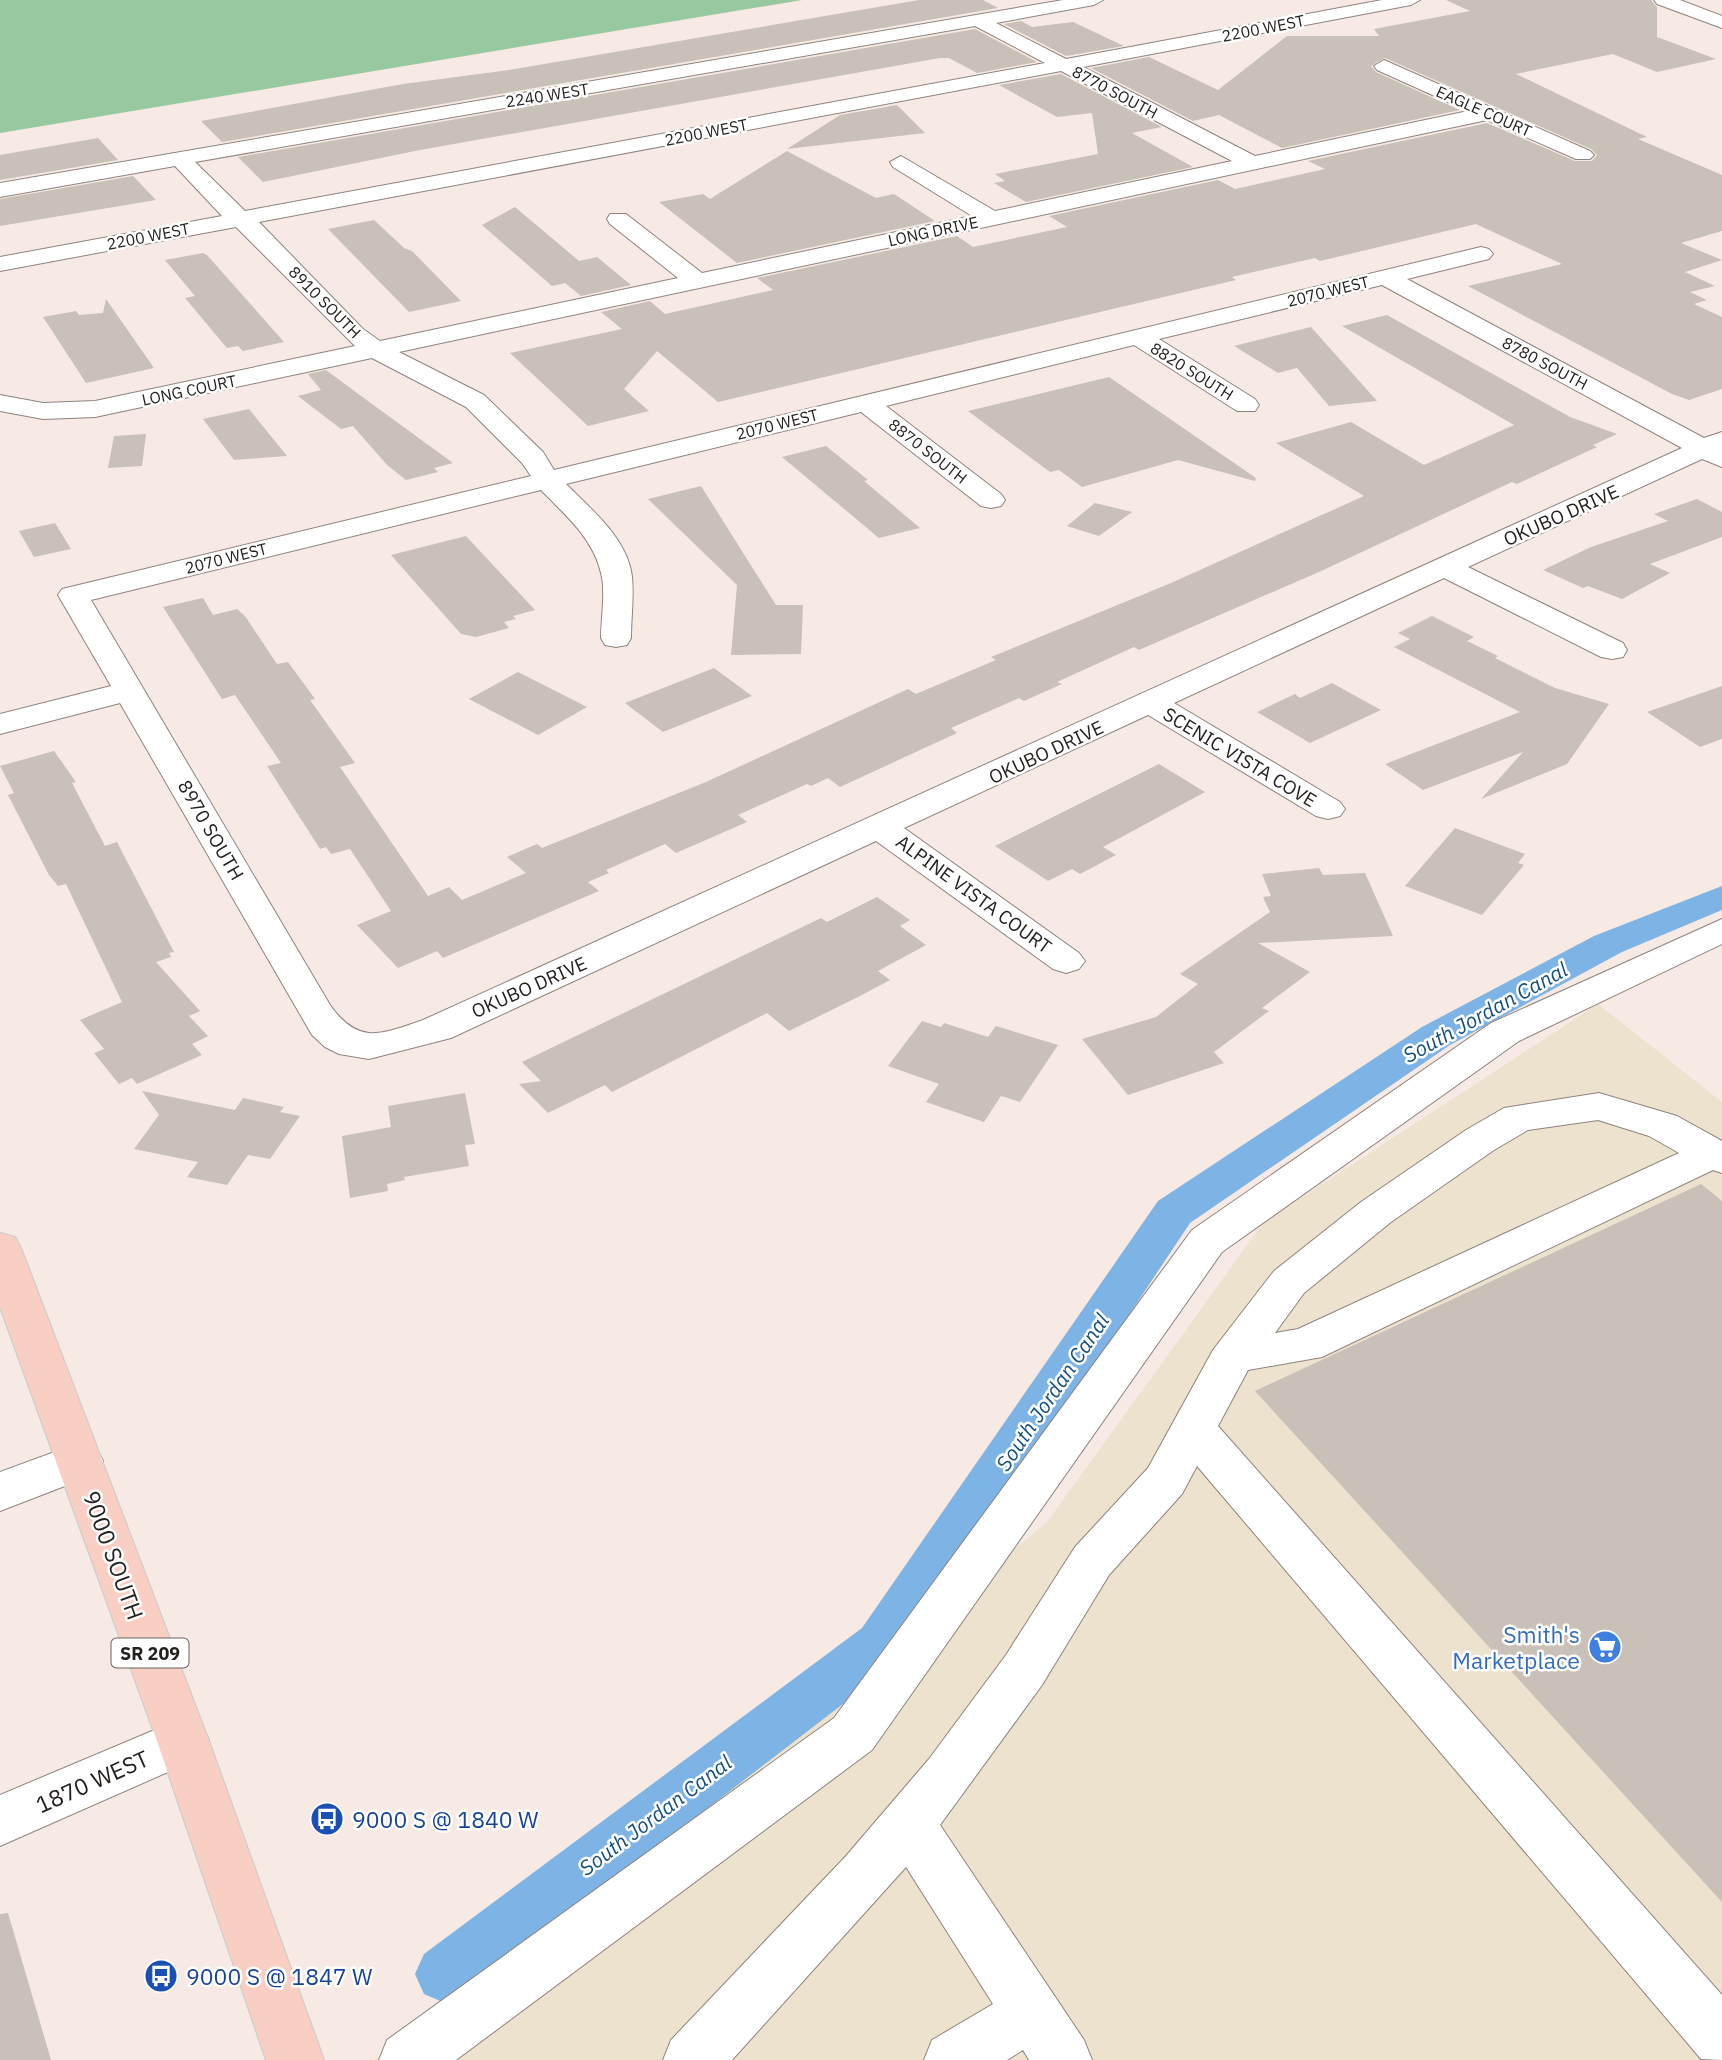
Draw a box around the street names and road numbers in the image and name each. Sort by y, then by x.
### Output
street label: 2200 WEST [1220,10,1306,46]
street label: 8770 SOUTH [1069,61,1161,123]
street label: 2240 WEST [504,79,590,111]
street label: EAGLE COURT [1433,81,1535,141]
street label: 2200 WEST [663,114,749,150]
street label: LONG DRIVE [886,212,980,250]
street label: 2200 WEST [105,218,191,254]
street label: 8910 SOUTH [285,262,365,342]
street label: 2070 WEST [1285,271,1371,311]
street label: 8780 SOUTH [1499,332,1591,394]
street label: 8820 SOUTH [1147,338,1237,404]
street label: LONG COURT [140,370,238,410]
street label: 2070 WEST [734,404,820,444]
street label: 8870 SOUTH [885,414,971,488]
street label: OKUBO DRIVE [1500,479,1622,551]
street label: 2070 WEST [183,538,269,578]
street label: SCENIC VISTA COVE [1159,702,1321,812]
street label: OKUBO DRIVE [985,715,1107,789]
street label: 8970 SOUTH [173,776,249,884]
street label: ALPINE VISTA COURT [891,829,1057,959]
street label: OKUBO DRIVE [468,951,590,1023]
street label: 9000 SOUTH [77,1486,151,1624]
road number: SR 209 [111,1638,188,1668]
street label: 1870 WEST [31,1743,153,1819]

